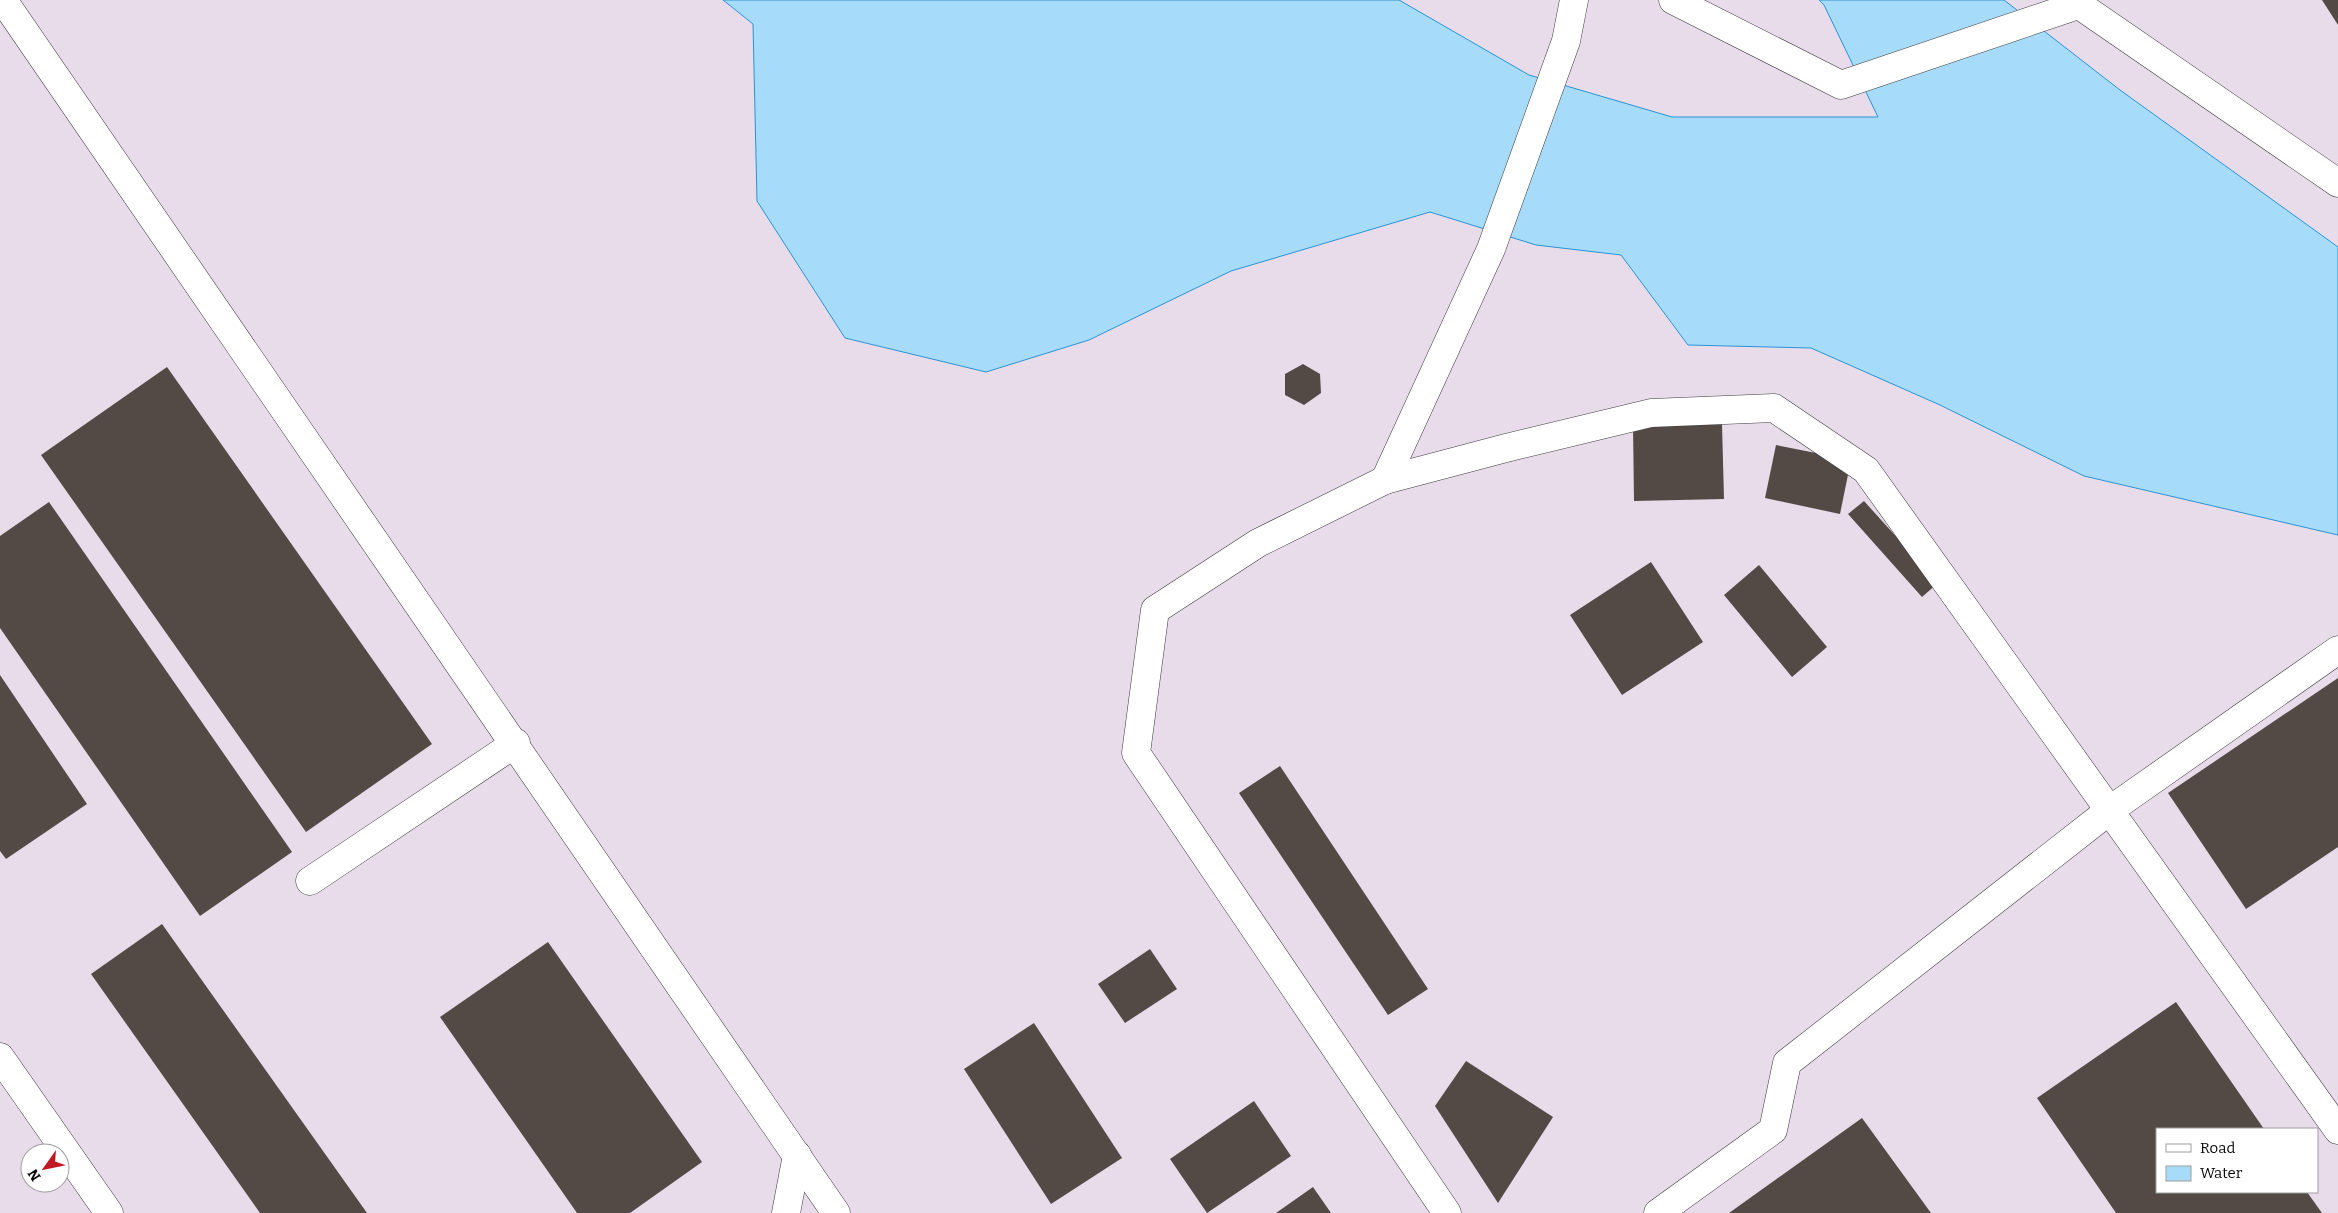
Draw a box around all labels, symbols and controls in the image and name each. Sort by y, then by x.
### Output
legend [2156,1128,2318,1193]
text: Road [2200,1139,2235,1157]
north arrow [20,1143,70,1193]
text: Water [2200,1164,2243,1182]
text: N [24,1165,45,1184]

